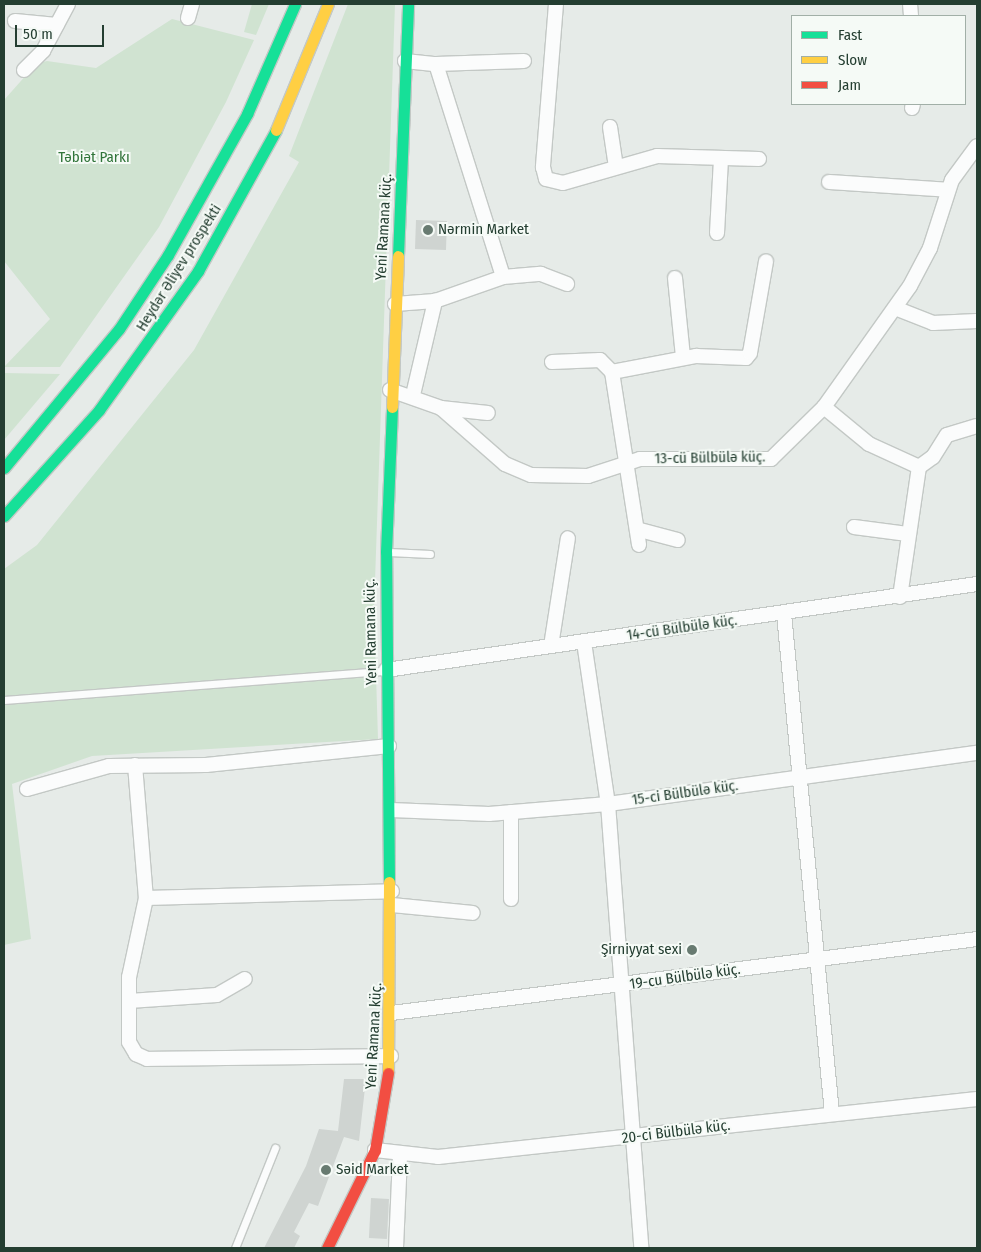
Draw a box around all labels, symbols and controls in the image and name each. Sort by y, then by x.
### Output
scale bar [18,15,106,47]
legend [791,15,966,105]
text: 50 m [23,25,53,43]
text: Fast [838,26,862,44]
text: Slow [838,51,867,69]
text: Jam [838,76,861,94]
park label: Təbiət Parkı [58,149,130,167]
street label: Yeni Ramana küç. [372,173,396,281]
street label: Heydər Əliyev prospekti [133,201,225,335]
place label: Nərmin Market [438,221,529,239]
marker: Nərmin Market [422,224,434,236]
street label: 13-cü Bülbülə küç. [654,448,766,468]
street label: Yeni Ramana küç. [361,578,381,686]
street label: 14-cü Bülbülə küç. [626,611,738,645]
street label: 15-ci Bülbülə küç. [631,777,739,809]
place label: Şirniyyat sexi [601,941,682,959]
marker: Şirniyyat sexi [686,944,698,956]
street label: 19-cu Bülbülə küç. [629,960,741,994]
street label: Yeni Ramana küç. [362,982,386,1090]
street label: 20-ci Bülbülə küç. [621,1116,731,1148]
place label: Səid Market [336,1161,409,1179]
marker: Səid Market [320,1164,332,1176]

